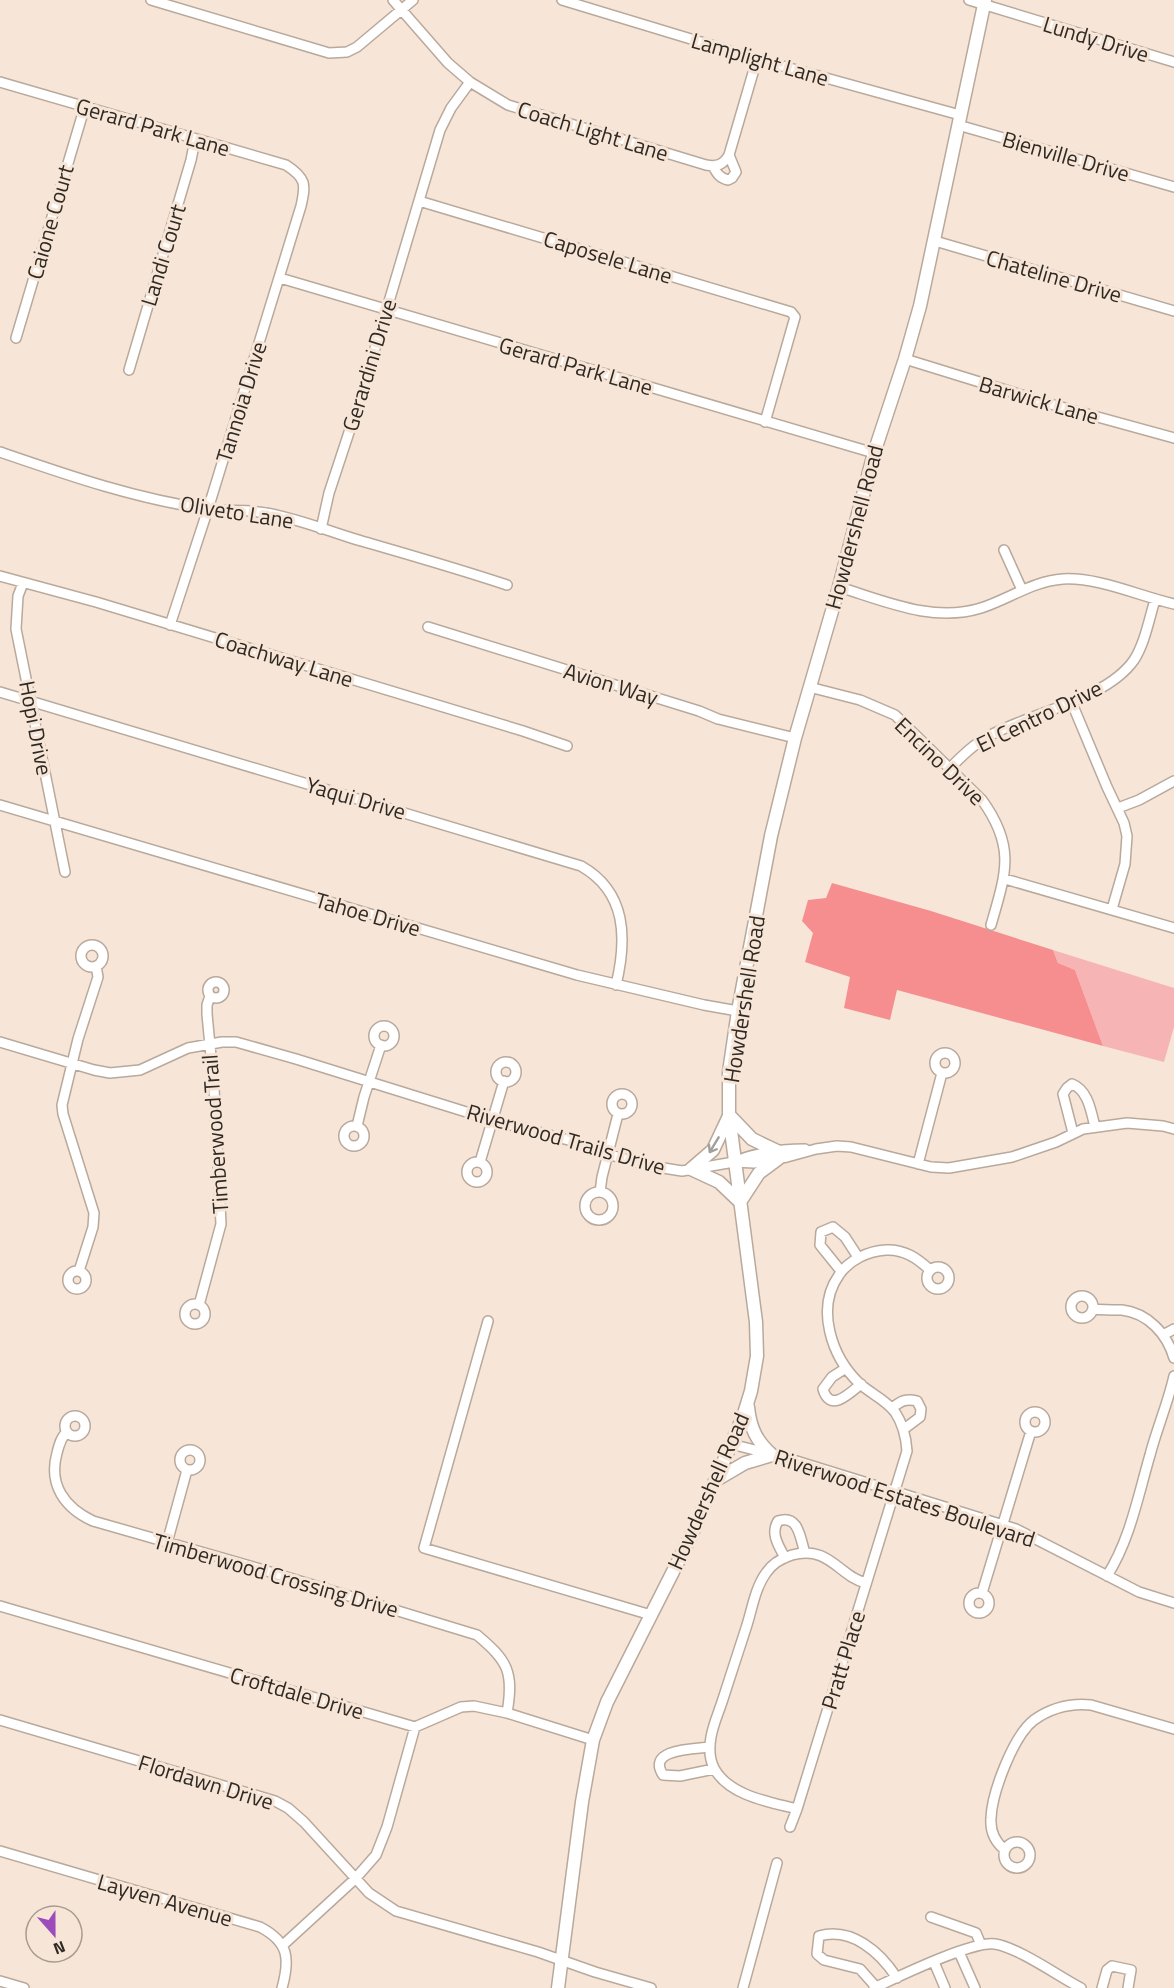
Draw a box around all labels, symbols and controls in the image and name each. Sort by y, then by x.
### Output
street label: Lundy Drive [1039,7,1153,71]
street label: Lamplight Lane [687,23,833,95]
street label: Gerard Park Lane [72,89,234,165]
street label: Coach Light Lane [513,92,673,170]
street label: Bienville Drive [998,122,1134,190]
street label: Caione Court [17,161,83,283]
street label: Landi Court [131,200,195,310]
street label: Caposele Lane [539,221,677,293]
street label: Chateline Drive [982,240,1126,312]
street label: Gerardini Drive [333,295,405,435]
street label: Gerard Park Lane [495,328,657,404]
street label: Tannoia Drive [207,337,275,467]
street label: Barwick Lane [975,367,1103,433]
street label: Howdershell Road [816,441,892,613]
street label: Oliveto Lane [178,486,296,538]
street label: Coachway Lane [211,622,357,696]
street label: Avion Way [560,654,663,715]
street label: El Centro Drive [970,671,1108,761]
street label: Hopi Drive [10,678,62,778]
street label: Encino Drive [887,709,993,813]
street label: Yaqui Drive [302,768,410,828]
street label: Tahoe Drive [311,883,425,945]
street label: Howdershell Road [714,913,774,1085]
street label: Timberwood Trail [192,1053,238,1215]
street label: Riverwood Trails Drive [463,1094,669,1184]
one-way arrow [708,1136,720,1153]
street label: Howdershell Road [658,1407,758,1575]
street label: Riverwood Estates Boulevard [770,1440,1040,1556]
street label: Timberwood Crossing Drive [149,1524,403,1626]
street label: Pratt Place [812,1606,874,1714]
street label: Croftdale Drive [226,1658,368,1728]
street label: Flordawn Drive [134,1745,278,1819]
street label: Layven Avenue [93,1864,237,1936]
north arrow [24,1904,84,1964]
text: N [50,1935,69,1961]

